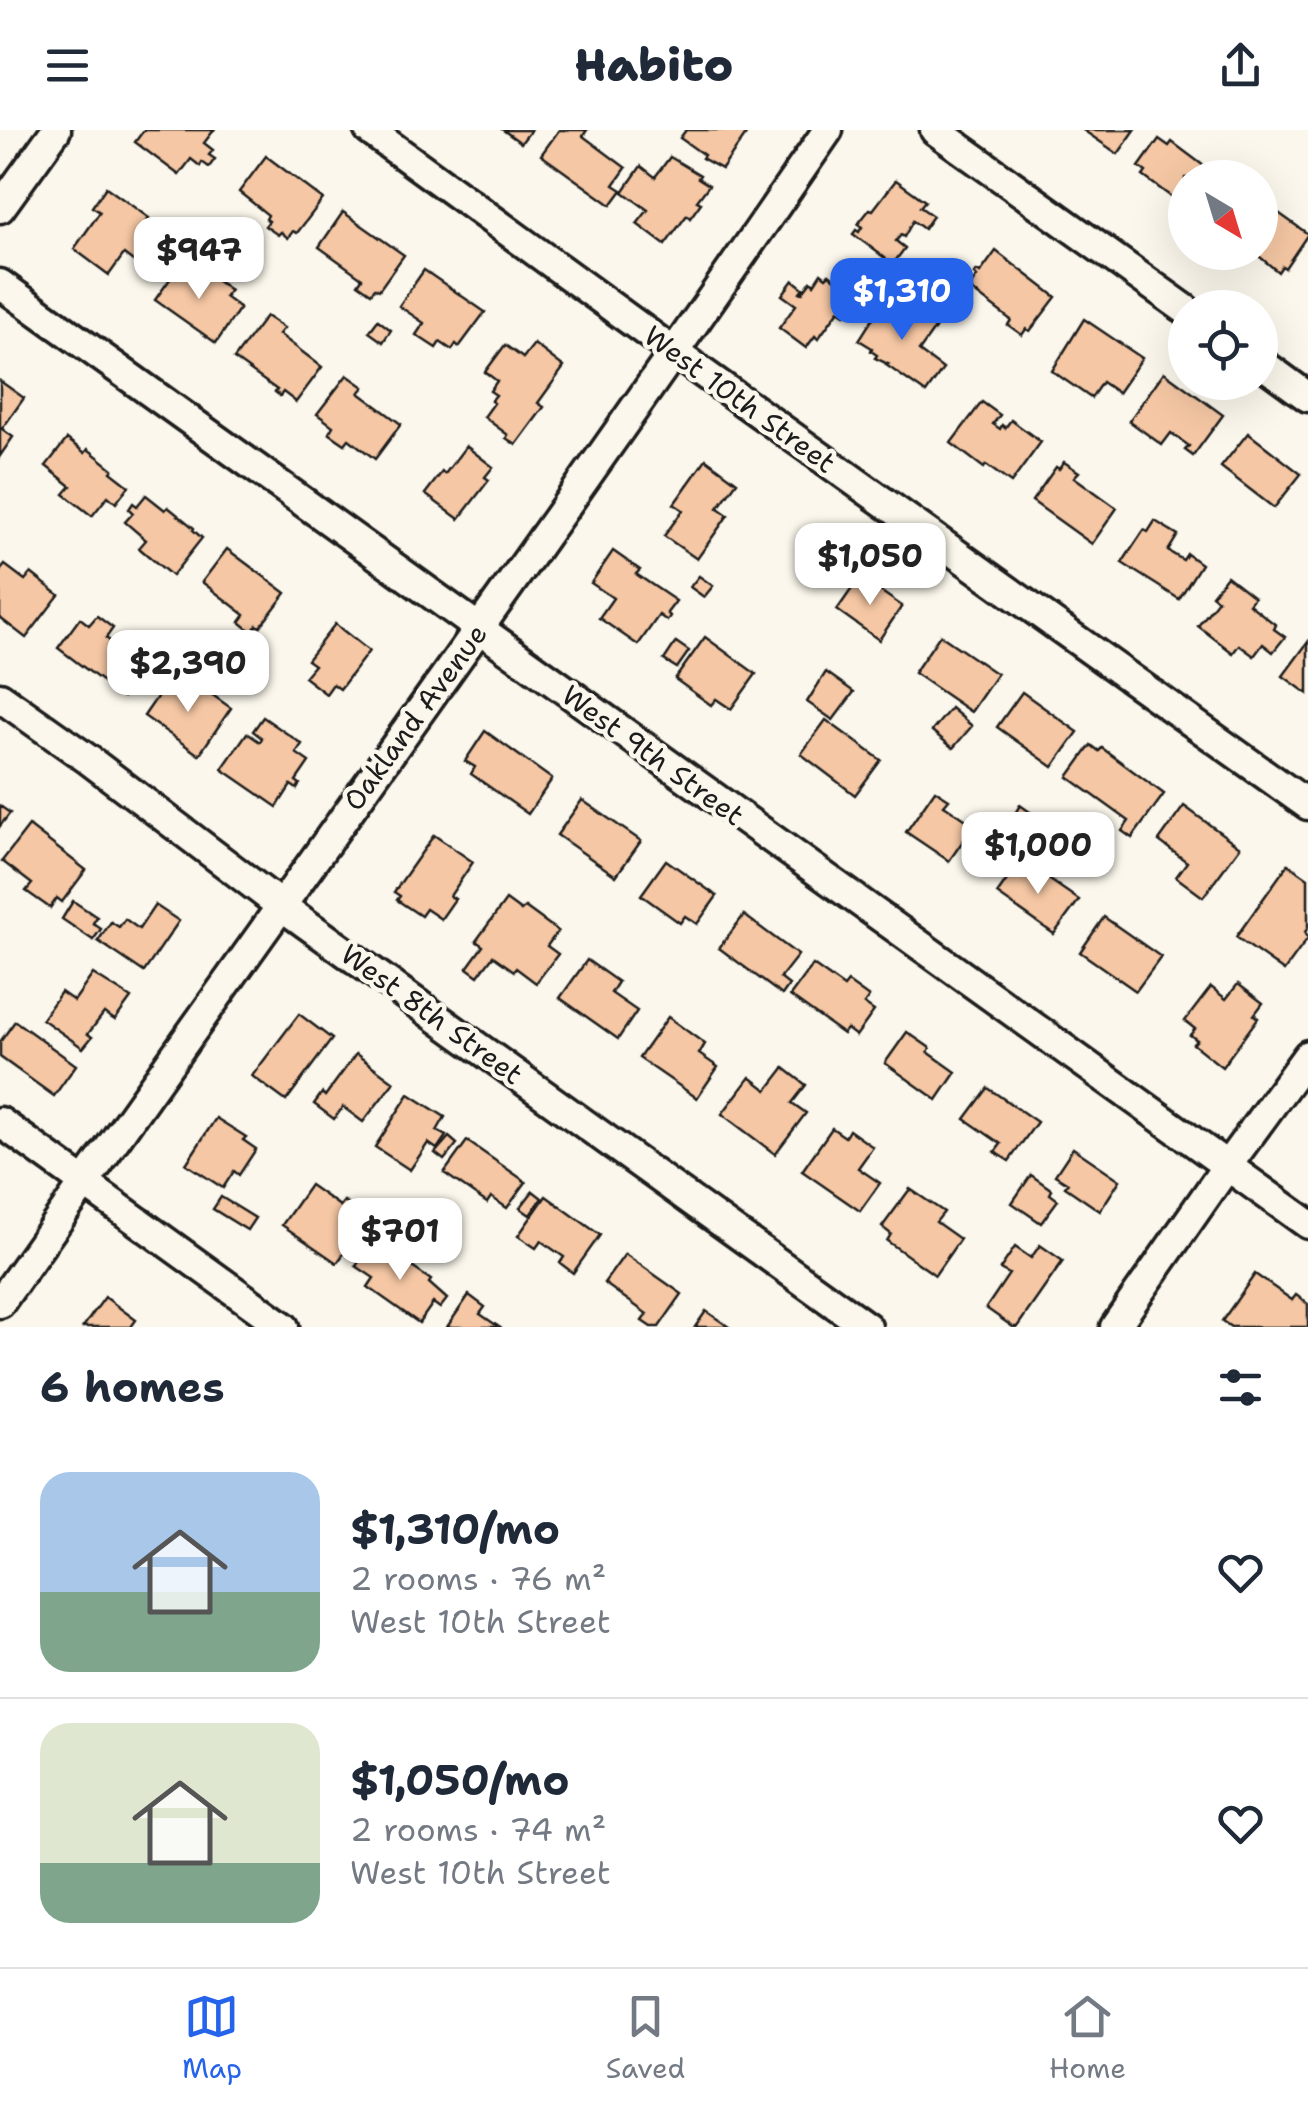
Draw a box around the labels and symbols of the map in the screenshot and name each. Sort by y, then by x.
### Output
north arrow [1168,160,1278,270]
pin: $947 [140,217,258,302]
pin: $1,310 [821,258,983,343]
street label: West 10th Street [637,317,843,481]
pin: $1,050 [789,523,951,608]
street label: Oakland Avenue [334,616,496,818]
pin: $2,390 [107,630,269,715]
street label: West 9th Street [554,676,752,834]
pin: $1,000 [957,812,1119,897]
street label: West 8th Street [333,935,531,1093]
pin: $701 [341,1198,459,1283]

